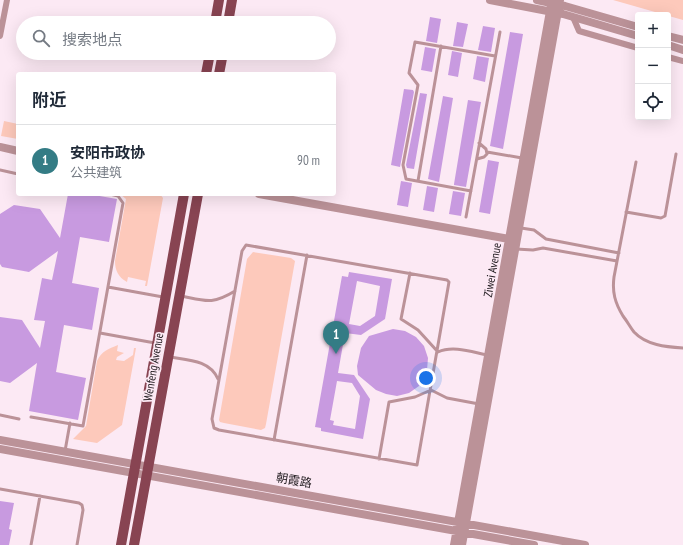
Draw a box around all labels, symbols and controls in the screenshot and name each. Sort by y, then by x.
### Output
map controls [635,12,671,120]
button: + [635,12,671,48]
search box [16,16,336,60]
icon: search [30,27,52,49]
text: 搜索地点 [62,30,122,49]
button: − [635,48,671,84]
button: locate [635,84,671,120]
text: 附近 [32,89,66,111]
text: 安阳市政协 [70,143,145,162]
text: 1 [42,152,48,169]
text: 90 m [297,152,320,169]
text: 公共建筑 [70,164,122,181]
street label: Ziwei Avenue [480,242,504,298]
pin: 1 [323,321,349,354]
street label: Wenfeng Avenue [140,332,166,402]
your location [416,368,436,388]
street label: 朝霞路 [275,469,313,491]

